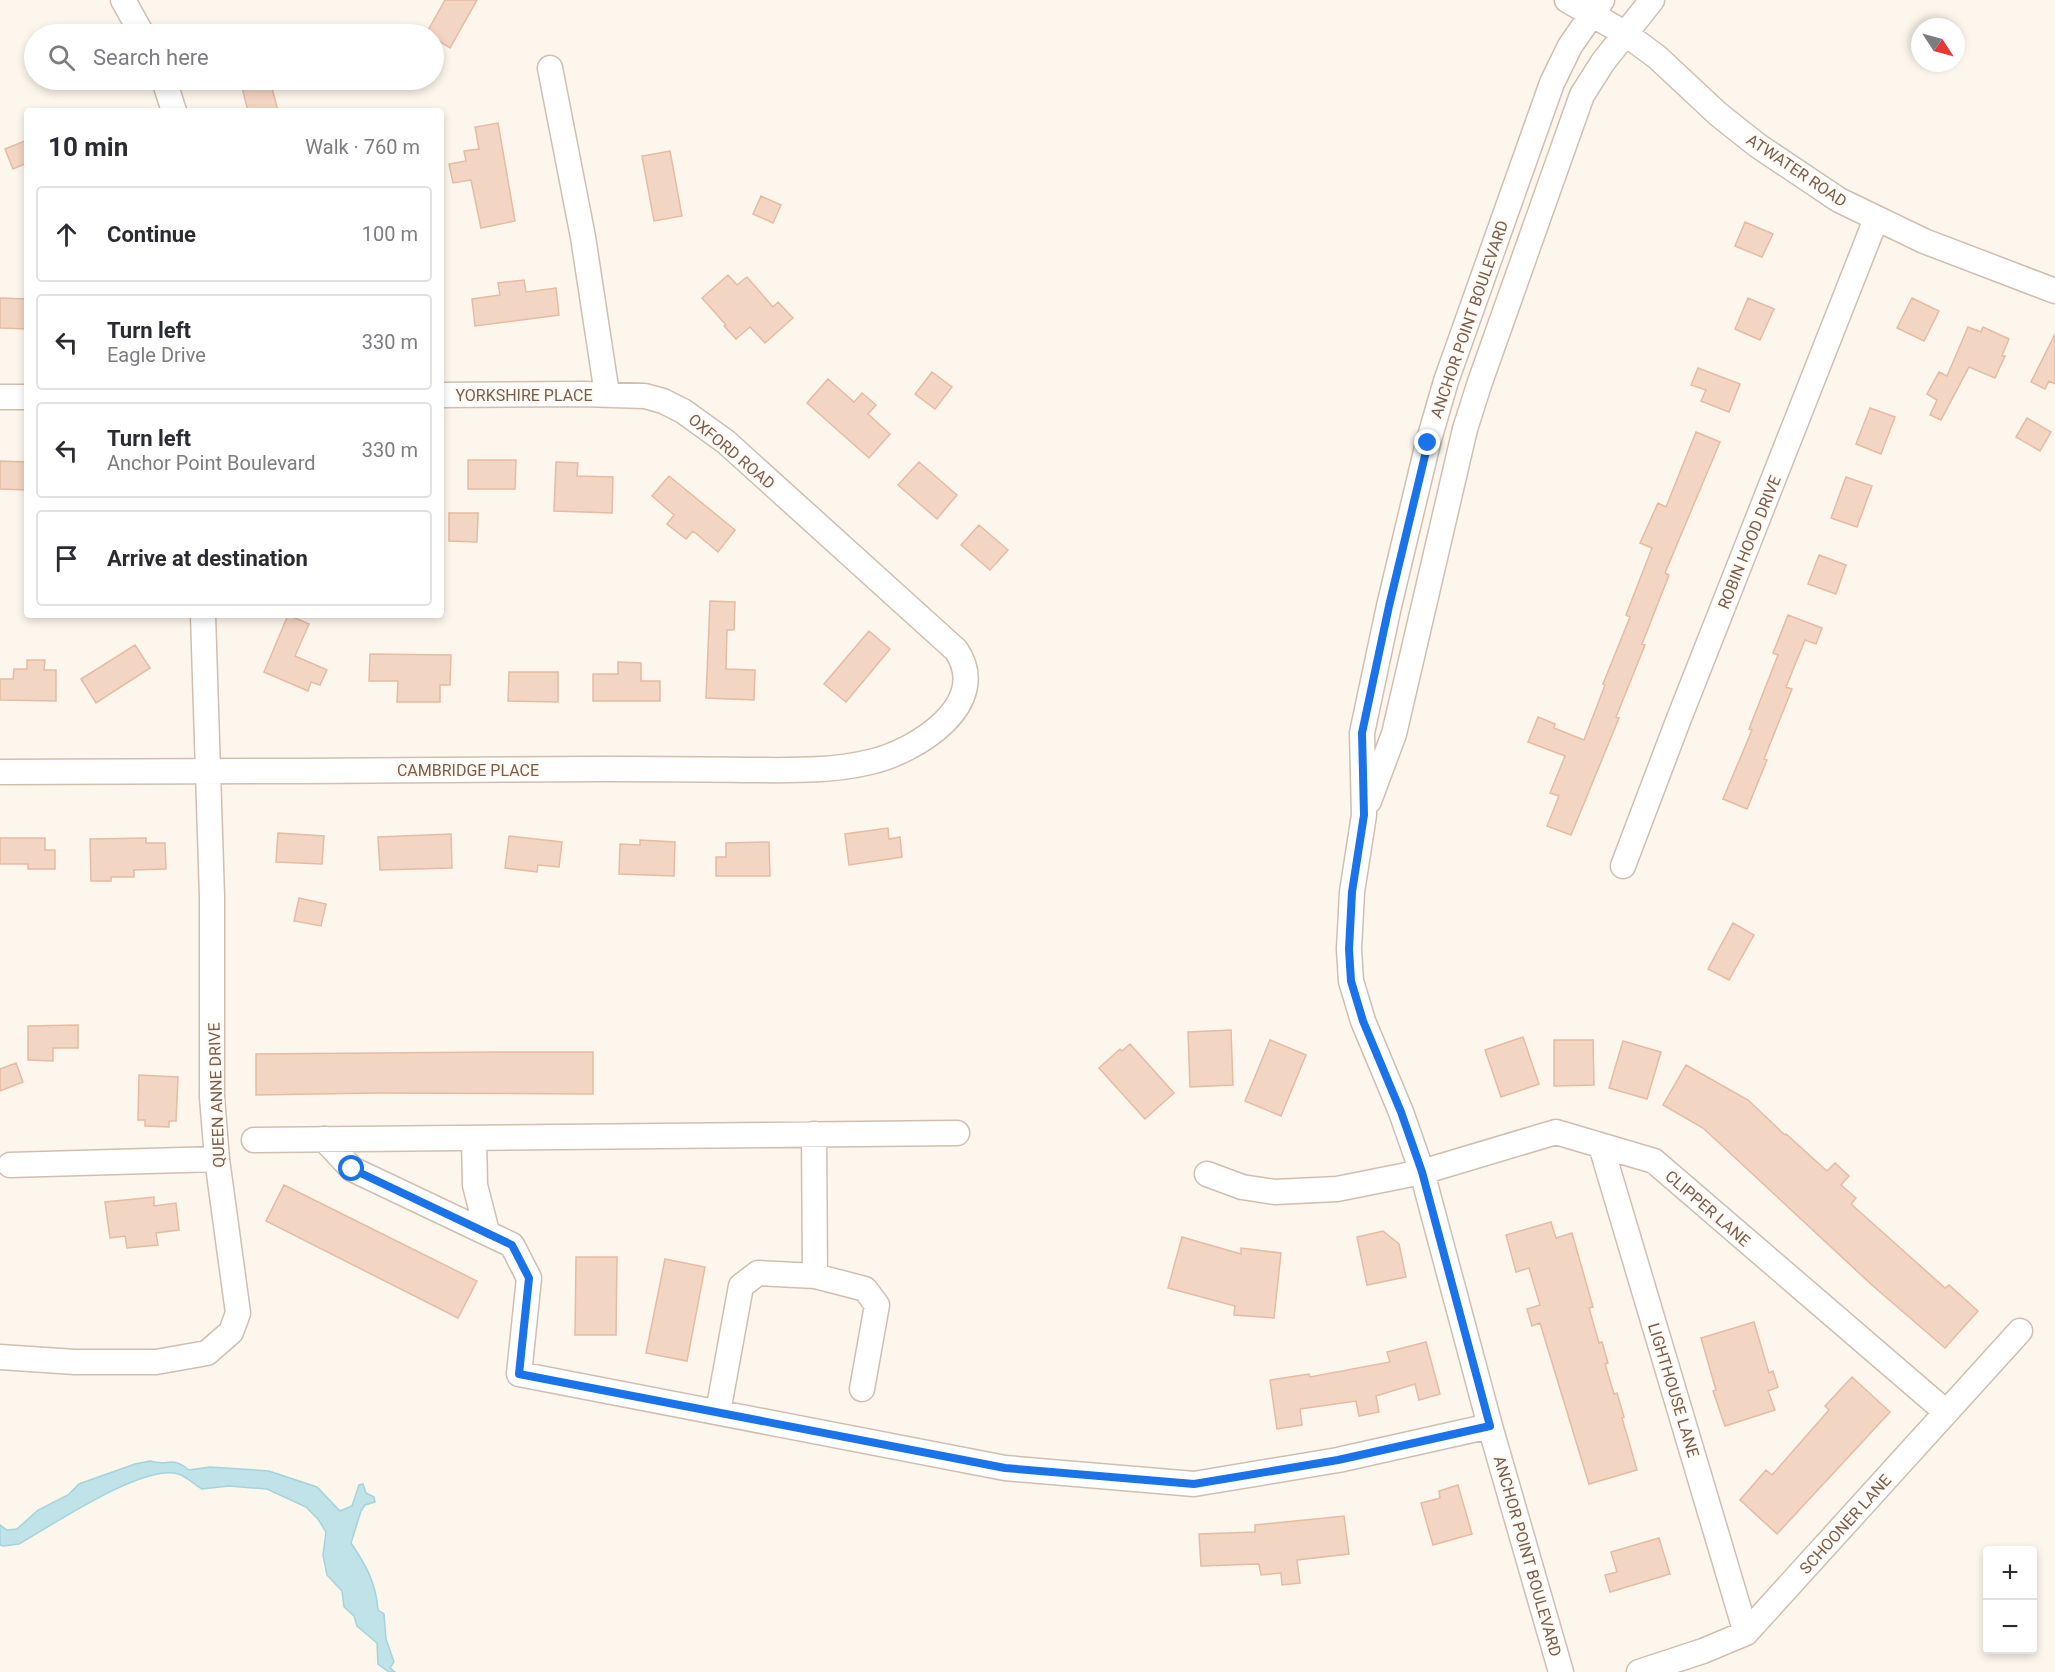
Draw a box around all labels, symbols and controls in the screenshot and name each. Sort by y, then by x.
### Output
north arrow [1911,18,1965,72]
search box [24,24,444,90]
icon: search [45,41,78,74]
text: Search here [93,45,209,70]
street label: ATWATER ROAD [1743,130,1850,211]
text: 10 min [48,132,128,162]
text: Walk · 760 m [305,135,420,159]
icon: ahead [50,218,83,251]
street label: ANCHOR POINT BOULEVARD [1427,218,1512,421]
text: Continue [107,222,196,247]
text: 100 m [362,222,418,246]
text: Turn left [107,318,191,343]
icon: left [50,326,83,359]
text: 330 m [362,330,418,354]
text: Eagle Drive [107,343,206,367]
street label: YORKSHIRE PLACE [455,386,593,405]
street label: OXFORD ROAD [685,410,779,493]
text: Turn left [107,426,191,451]
route end [1414,429,1440,455]
icon: left [50,434,83,467]
text: 330 m [362,438,418,462]
text: Anchor Point Boulevard [107,451,316,475]
street label: ROBIN HOOD DRIVE [1714,473,1785,612]
icon: arrive [50,542,83,575]
text: Arrive at destination [107,546,308,571]
street label: CAMBRIDGE PLACE [397,761,539,780]
street label: QUEEN ANNE DRIVE [204,1022,229,1168]
route start [338,1155,364,1181]
street label: CLIPPER LANE [1661,1166,1754,1250]
street label: LIGHTHOUSE LANE [1644,1321,1703,1460]
street label: ANCHOR POINT BOULEVARD [1490,1454,1565,1659]
street label: SCHOONER LANE [1796,1471,1895,1578]
map controls [1983,1546,2037,1654]
button: + [1983,1546,2037,1600]
button: − [1983,1600,2037,1654]

